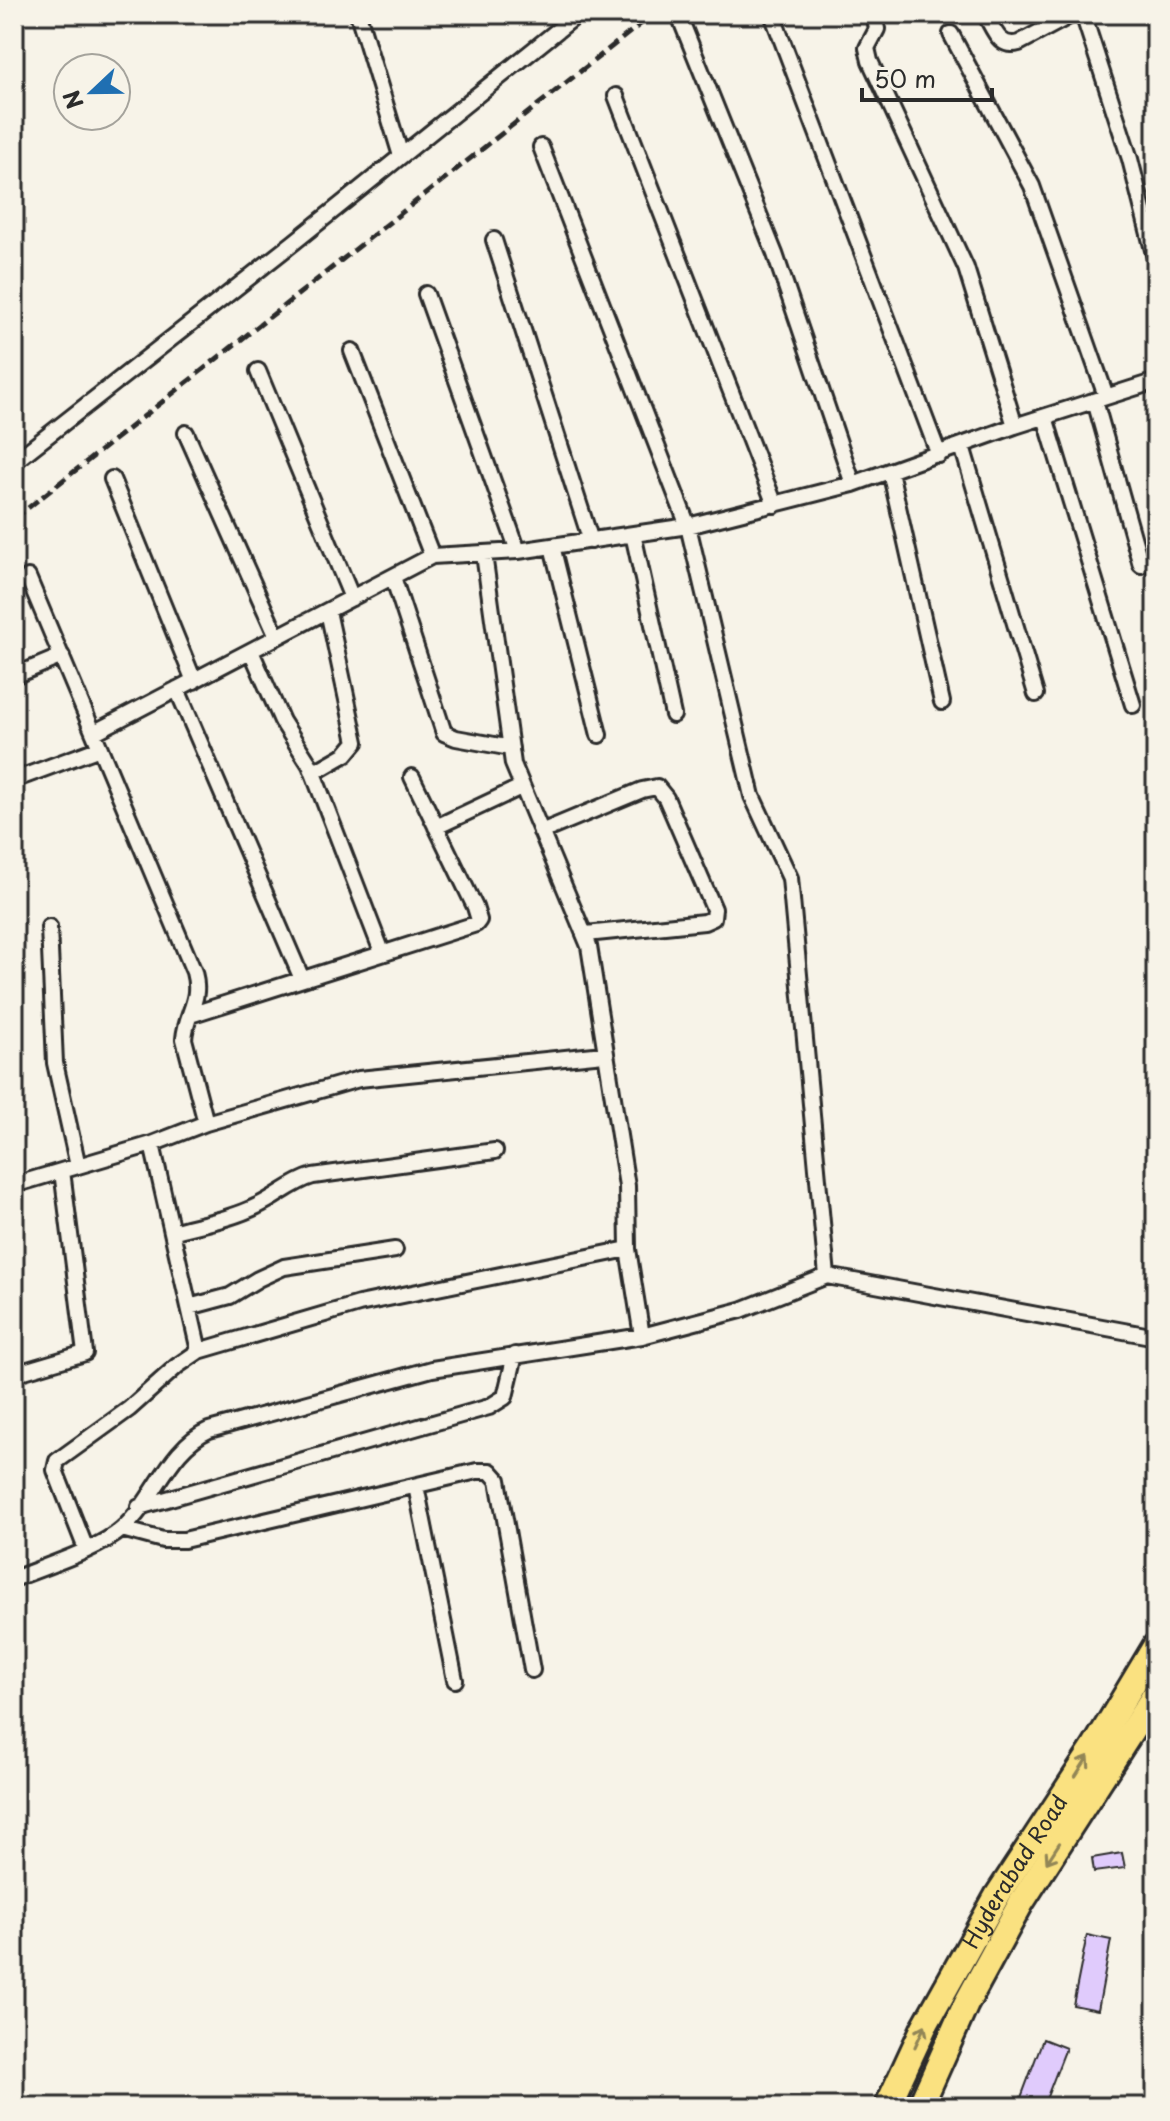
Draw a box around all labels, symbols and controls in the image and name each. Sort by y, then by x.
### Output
north arrow [52,52,132,132]
scale bar [862,52,992,102]
text: 50 m [874,60,936,96]
text: N [54,86,91,114]
one-way arrow [1074,1755,1091,1777]
street label: Hyderabad Road [953,1788,1074,1954]
one-way arrow [1045,1841,1061,1864]
one-way arrow [913,2025,928,2049]

